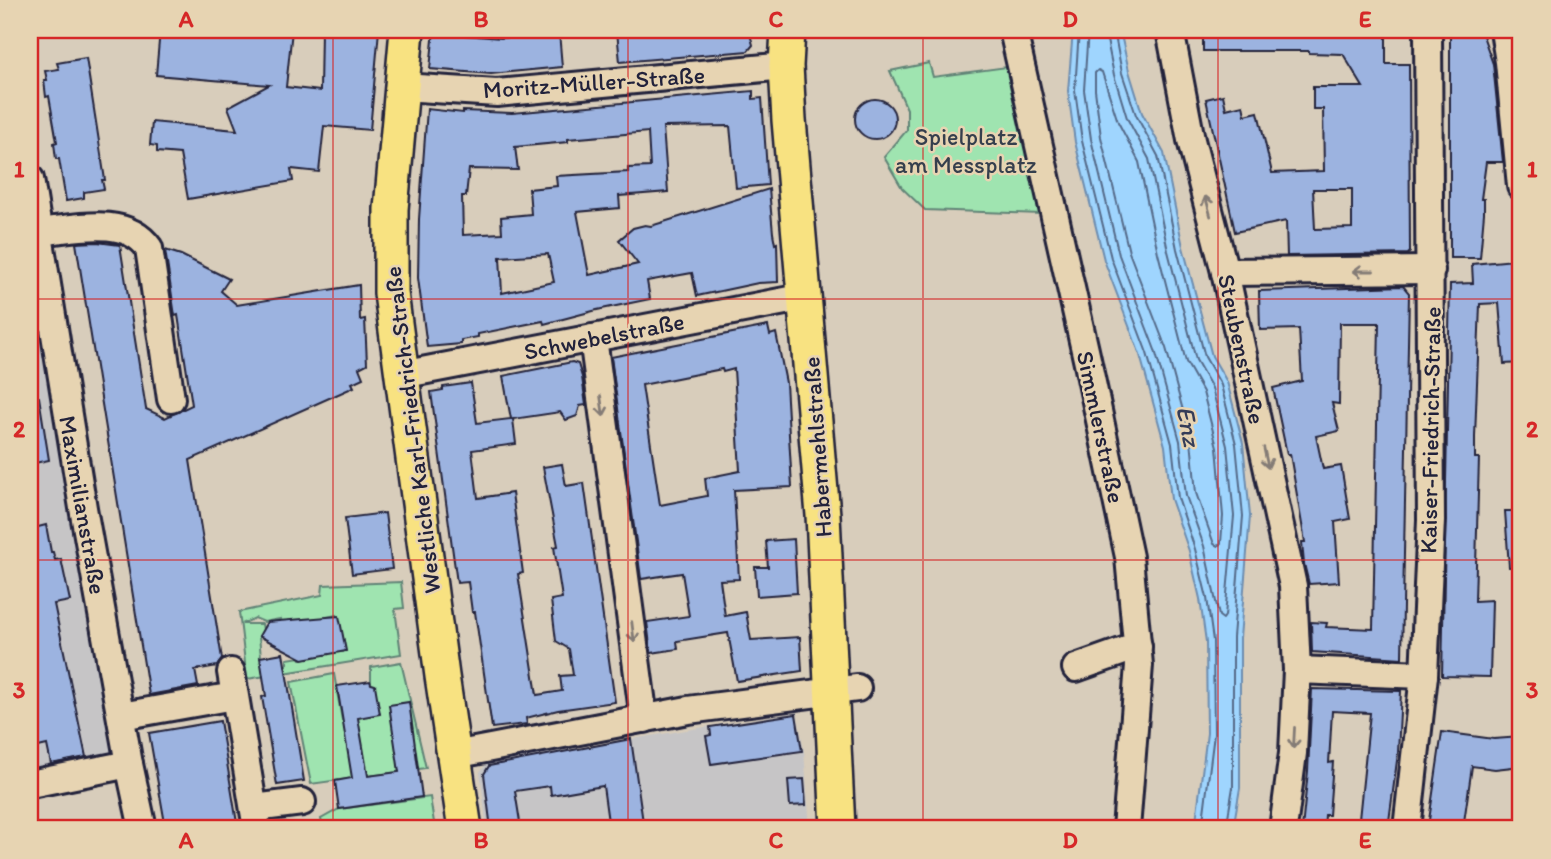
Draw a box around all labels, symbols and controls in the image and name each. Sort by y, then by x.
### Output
text: A [178,5,194,33]
text: B [474,5,489,33]
text: C [769,5,784,33]
text: D [1062,5,1078,33]
text: E [1359,5,1372,33]
street label: Moritz-Müller-Straße [482,60,706,104]
park label: Spielplatz am Messplatz [895,122,1037,179]
text: 1 [14,155,25,183]
text: 1 [1527,155,1538,183]
one-way arrow [1201,195,1214,218]
one-way arrow [1352,264,1375,278]
street label: Westliche Karl-Friedrich-Straße [378,265,446,595]
street label: Steubenstraße [1212,271,1272,427]
street label: Schwebelstraße [521,306,687,366]
street label: Kaiser-Friedrich-Straße [1413,306,1447,554]
street label: Simmlerstraße [1071,348,1131,506]
street label: Habermehlstraße [796,356,838,538]
one-way arrow [596,394,609,417]
water label: Enz [1169,403,1209,451]
street label: Maximilianstraße [53,413,113,597]
text: 2 [13,415,26,443]
text: 2 [1526,415,1539,443]
one-way arrow [1259,446,1273,469]
one-way arrow [626,620,639,642]
text: 3 [13,676,26,704]
text: 3 [1526,676,1539,704]
one-way arrow [1287,726,1300,749]
text: A [178,826,194,854]
text: B [474,826,489,854]
text: C [769,826,784,854]
text: D [1062,826,1078,854]
text: E [1359,826,1372,854]

